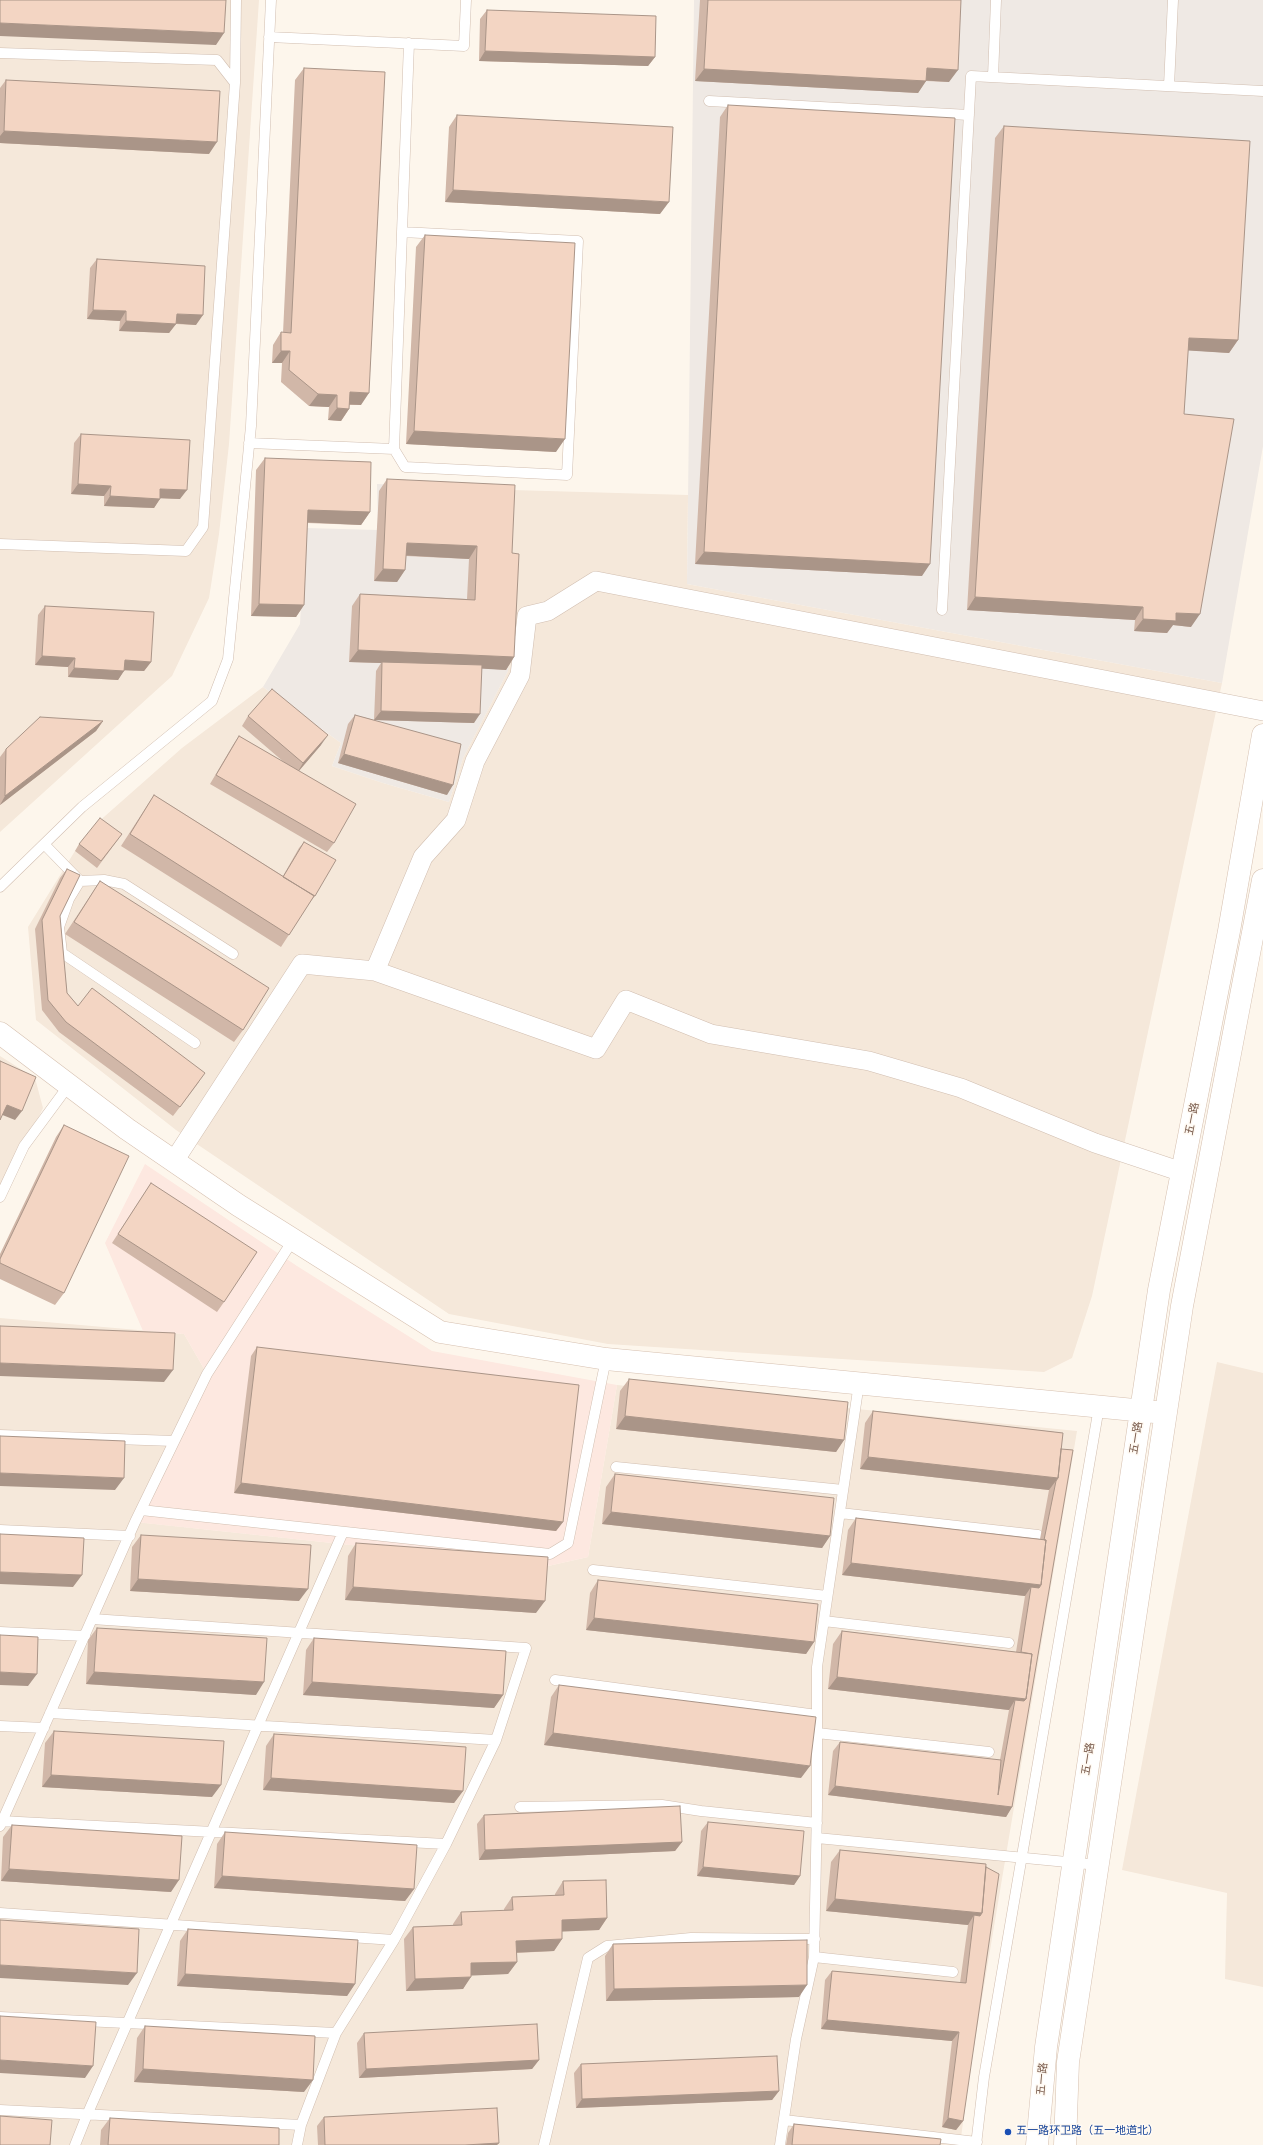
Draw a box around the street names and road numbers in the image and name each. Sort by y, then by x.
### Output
street label: 五一路 [1183,1102,1203,1136]
street label: 五一路 [1128,1421,1146,1455]
street label: 五一路 [1080,1742,1098,1776]
street label: 五一路 [1035,2062,1051,2096]

